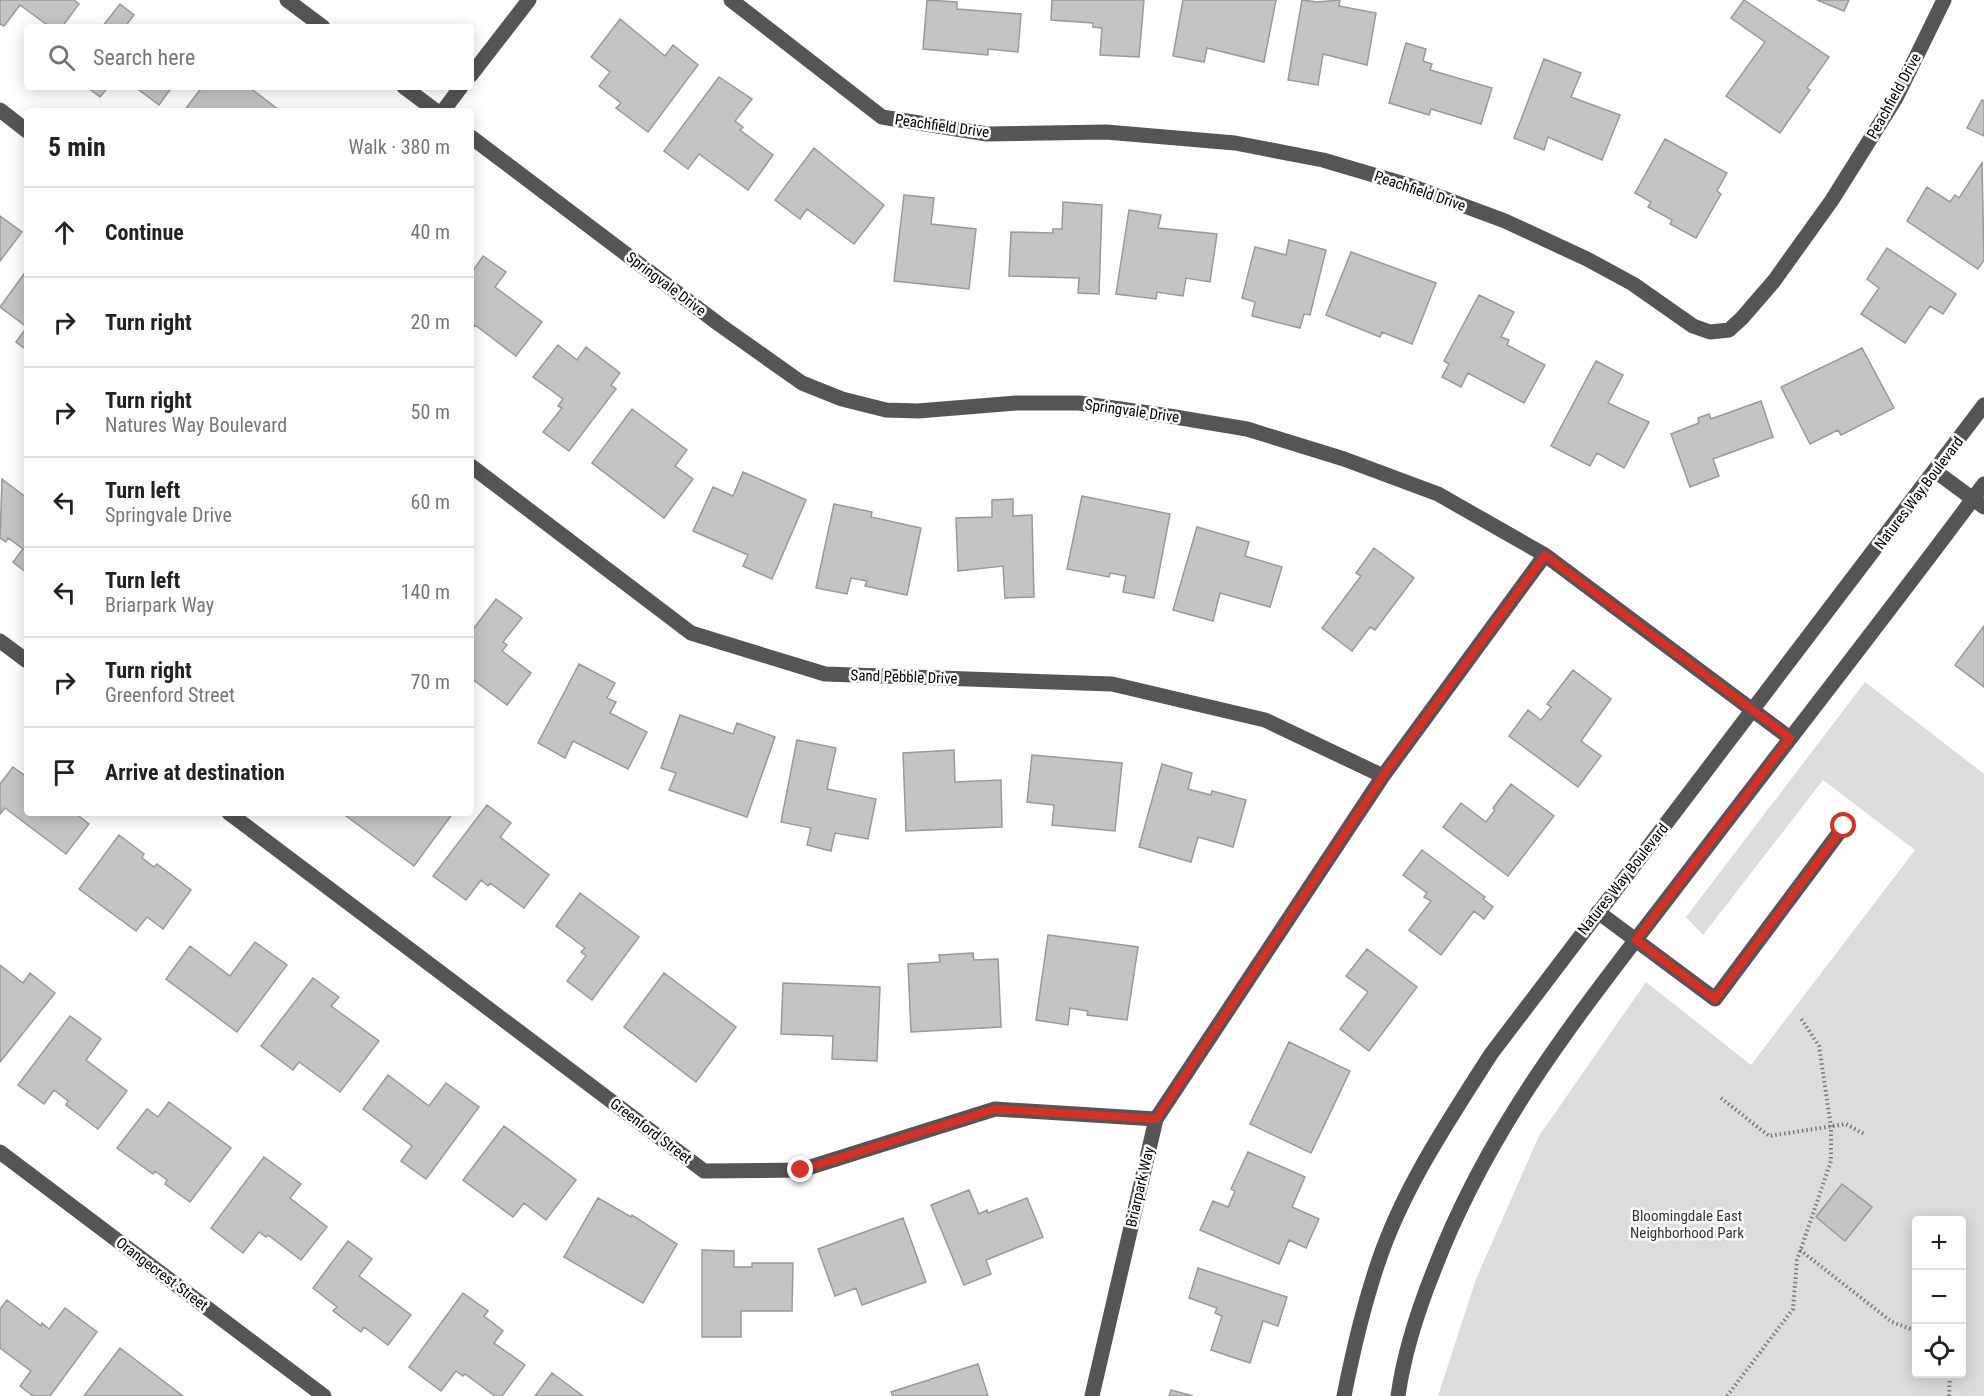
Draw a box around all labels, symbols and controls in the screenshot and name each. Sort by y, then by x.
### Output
search box [24,24,474,90]
icon: search [45,41,78,74]
text: Search here [93,45,195,70]
street label: Peachfield Drive [1863,50,1925,142]
street label: Peachfield Drive [894,110,990,142]
text: 5 min [48,132,106,162]
text: Walk · 380 m [349,135,450,159]
street label: Peachfield Drive [1372,167,1468,215]
icon: ahead [48,216,81,249]
text: Continue [105,220,184,245]
text: 40 m [411,220,450,244]
street label: Springvale Drive [623,248,709,320]
icon: right [48,306,81,339]
text: Turn right [105,310,192,335]
text: 20 m [411,310,450,334]
text: Turn right [105,388,192,413]
street label: Springvale Drive [1084,395,1180,427]
icon: right [48,396,81,429]
text: 50 m [411,400,450,424]
text: Natures Way Boulevard [105,413,287,437]
street label: Natures Way Boulevard [1871,433,1967,553]
text: Turn left [105,478,180,503]
icon: left [48,486,81,519]
text: 60 m [411,490,450,514]
text: Springvale Drive [105,503,232,527]
text: Turn left [105,568,180,593]
icon: left [48,576,81,609]
text: 140 m [401,580,450,604]
text: Briarpark Way [105,593,214,617]
text: Turn right [105,658,192,683]
icon: right [48,666,81,699]
street label: Sand Pebble Drive [850,666,958,688]
text: 70 m [411,670,450,694]
text: Greenford Street [105,683,235,707]
icon: arrive [48,756,81,789]
text: Arrive at destination [105,760,285,785]
route start [1830,812,1856,838]
street label: Natures Way Boulevard [1574,820,1672,938]
street label: Greenford Street [607,1095,695,1167]
street label: Briarpark Way [1122,1145,1158,1229]
route end [787,1156,813,1182]
park label: Bloomingdale East Neighborhood Park [1630,1207,1744,1242]
map controls [1912,1216,1966,1378]
button: + [1912,1216,1966,1270]
street label: Orangecrest Street [112,1234,212,1314]
button: − [1912,1270,1966,1324]
button: locate [1912,1324,1966,1378]

